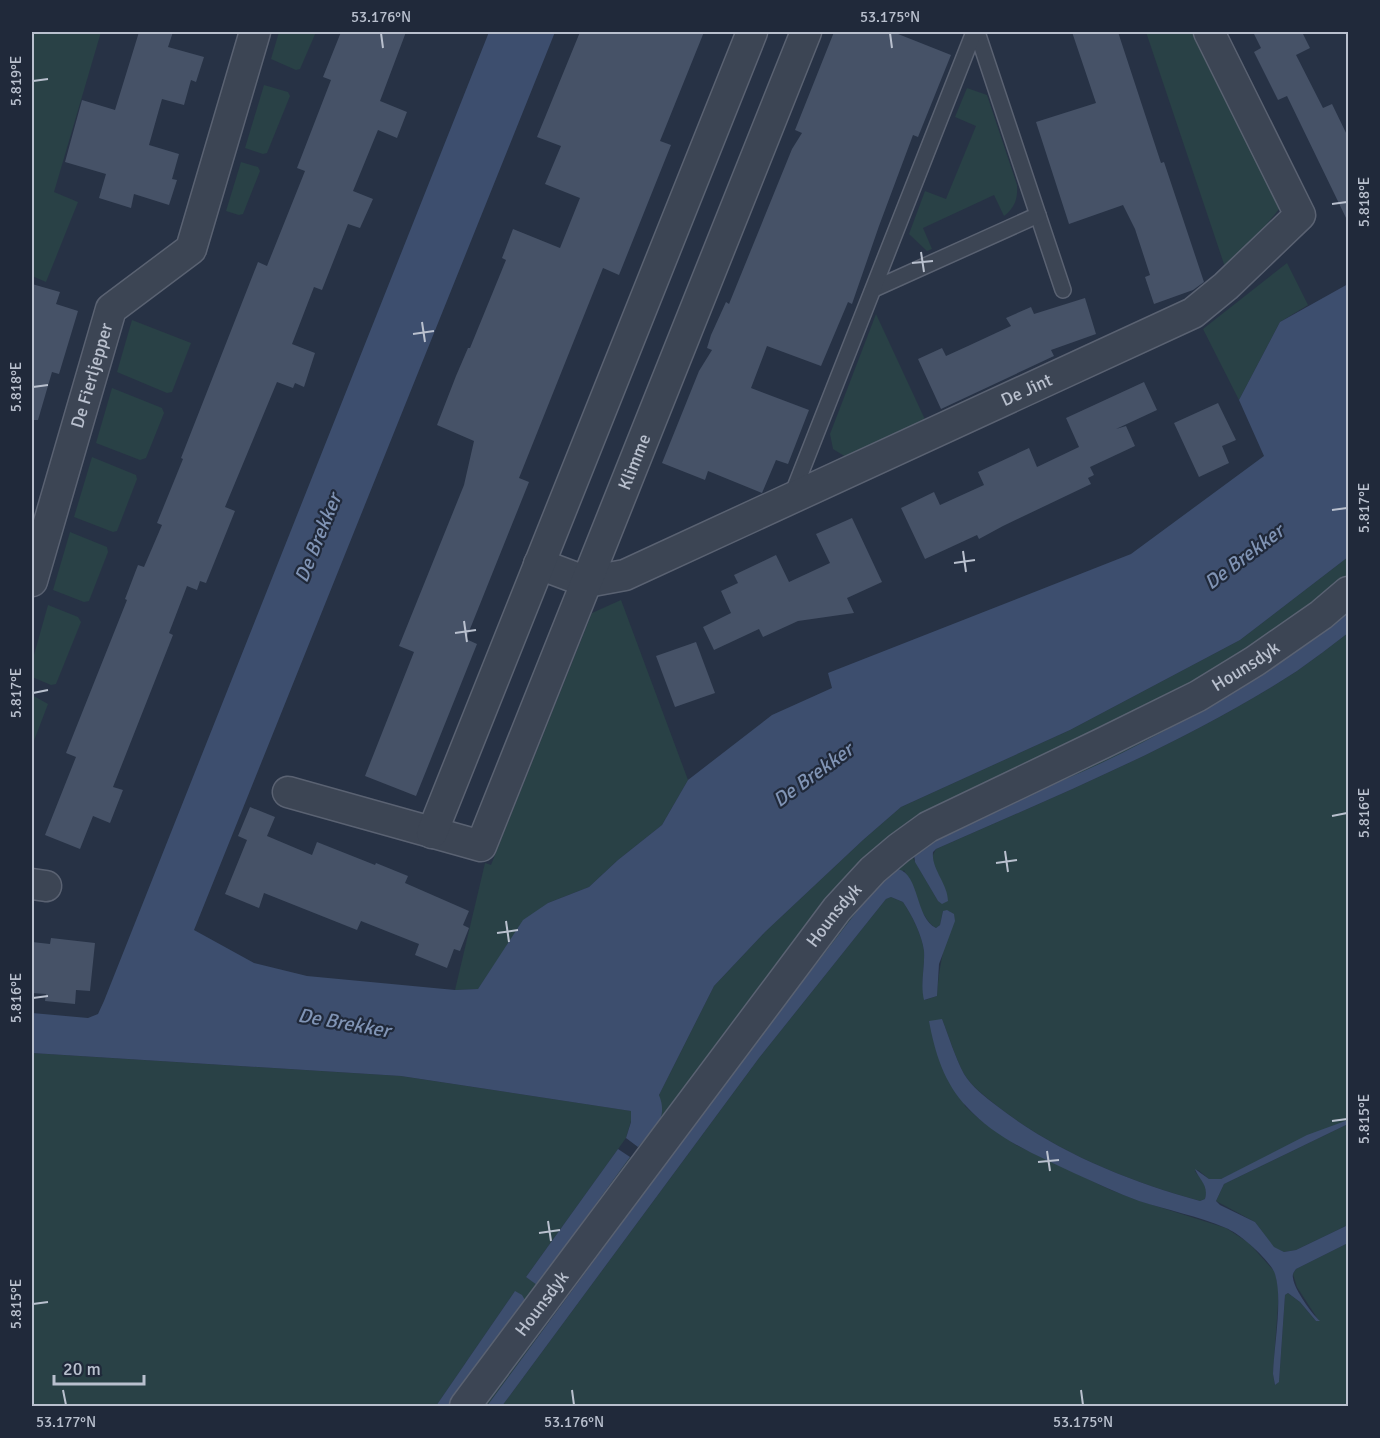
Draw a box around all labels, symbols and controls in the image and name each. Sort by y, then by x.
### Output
text: 53.176°N [351,8,411,26]
text: 53.175°N [860,8,920,26]
text: 5.819°E [7,56,25,106]
text: 5.818°E [1355,177,1373,227]
street label: De Fierljepper [66,320,117,431]
text: 5.818°E [7,362,25,412]
street label: De Jint [997,369,1055,411]
street label: Klimme [613,431,655,493]
text: 5.817°E [1355,483,1373,533]
water label: De Brekker [289,488,348,586]
water label: De Brekker [1199,517,1291,595]
street label: Hounsdyk [1208,636,1284,696]
text: 5.817°E [7,668,25,718]
water label: De Brekker [768,736,860,813]
text: 5.816°E [1355,788,1373,838]
street label: Hounsdyk [801,879,866,952]
text: 5.816°E [7,973,25,1023]
water label: De Brekker [296,1003,395,1044]
text: 5.815°E [1355,1094,1373,1144]
street label: Hounsdyk [510,1266,573,1341]
text: 5.815°E [7,1279,25,1329]
scale bar [54,1348,144,1386]
text: 20 m [63,1358,101,1380]
text: 53.177°N [36,1413,96,1431]
text: 53.176°N [544,1413,604,1431]
text: 53.175°N [1053,1413,1113,1431]

